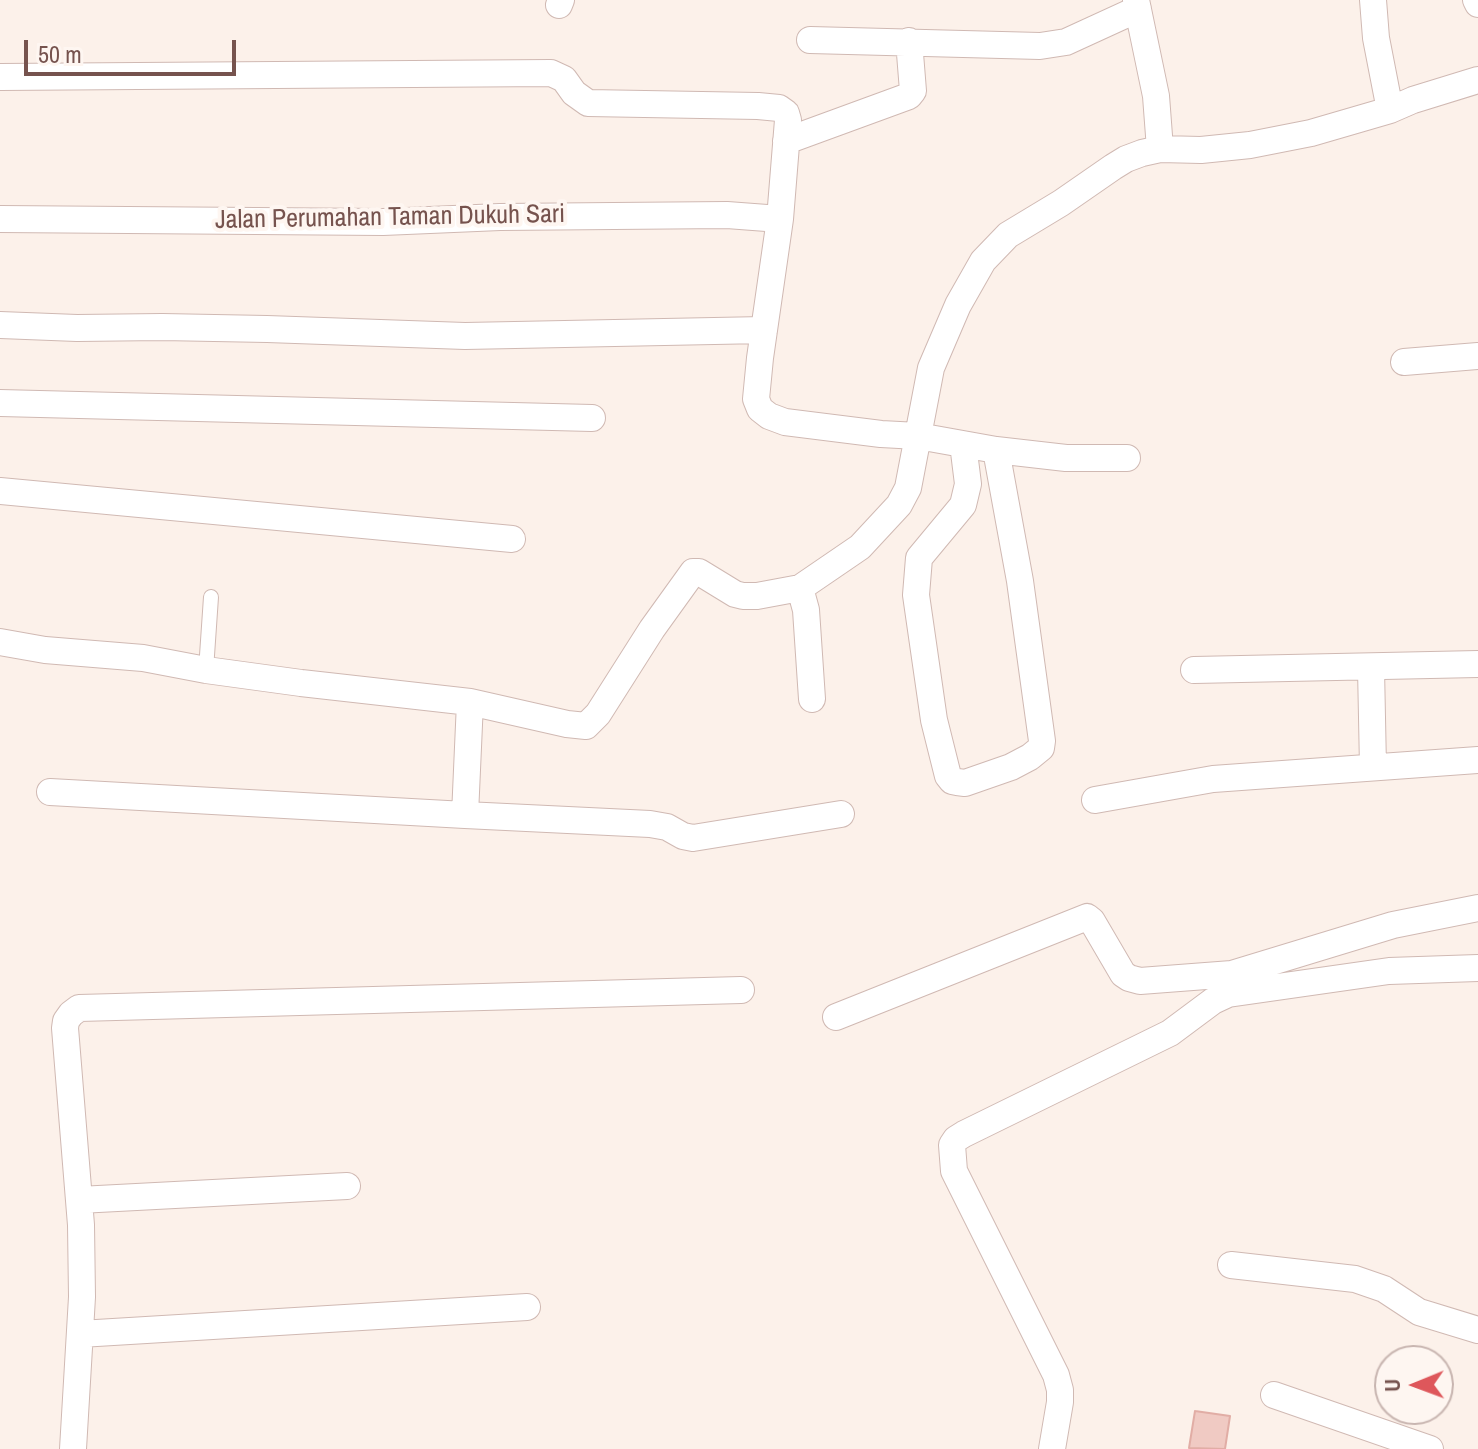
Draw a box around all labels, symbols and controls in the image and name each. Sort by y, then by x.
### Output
scale bar [28,24,240,74]
text: 50 m [38,38,82,70]
street label: Jalan Perumahan Taman Dukuh Sari [215,199,565,237]
north arrow [1374,1345,1454,1425]
text: U [1377,1379,1407,1392]

